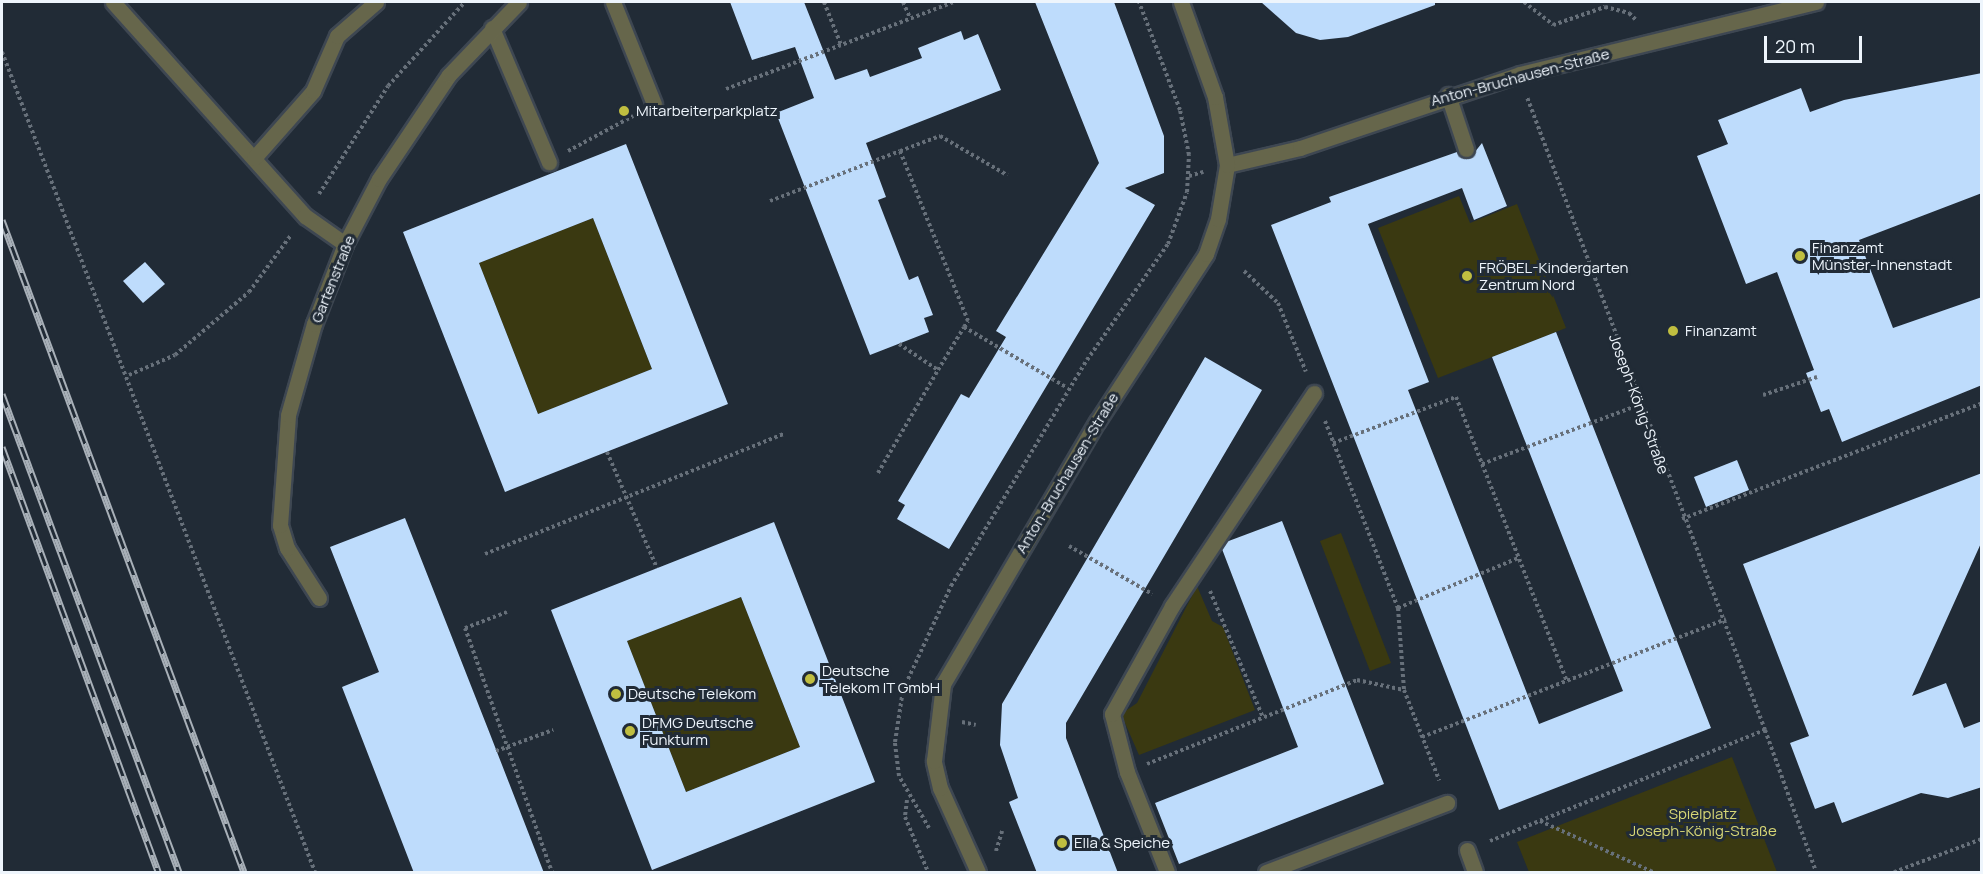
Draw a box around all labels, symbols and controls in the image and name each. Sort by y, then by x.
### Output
scale bar [1767,24,1864,62]
text: 20 m [1775,34,1815,58]
street label: Anton-Bruchausen-Straße [1429,44,1611,110]
place label: Mitarbeiterparkplatz [636,102,778,120]
marker: Mitarbeiterparkplatz [617,104,631,118]
street label: Gartenstraße [307,233,359,325]
place label: Finanzamt Münster-Innenstadt [1812,238,1952,273]
marker: Finanzamt Münster-Innenstadt [1793,249,1807,263]
place label: FRÖBEL-Kindergarten Zentrum Nord [1479,258,1628,293]
marker: FRÖBEL-Kindergarten Zentrum Nord [1460,269,1474,283]
place label: Finanzamt [1685,322,1757,340]
marker: Finanzamt [1666,324,1680,338]
street label: Joseph-König-Straße [1605,332,1673,476]
street label: Anton-Bruchausen-Straße [1012,389,1122,557]
place label: Deutsche Telekom IT GmbH [822,661,941,696]
marker: Deutsche Telekom IT GmbH [803,672,817,686]
place label: Deutsche Telekom [628,685,756,703]
marker: Deutsche Telekom [609,687,623,701]
place label: DFMG Deutsche Funkturm [642,713,753,748]
marker: DFMG Deutsche Funkturm [623,724,637,738]
park label: Spielplatz Joseph-König-Straße [1629,804,1777,839]
place label: Ella & Speiche [1074,834,1170,852]
marker: Ella & Speiche [1055,836,1069,850]

